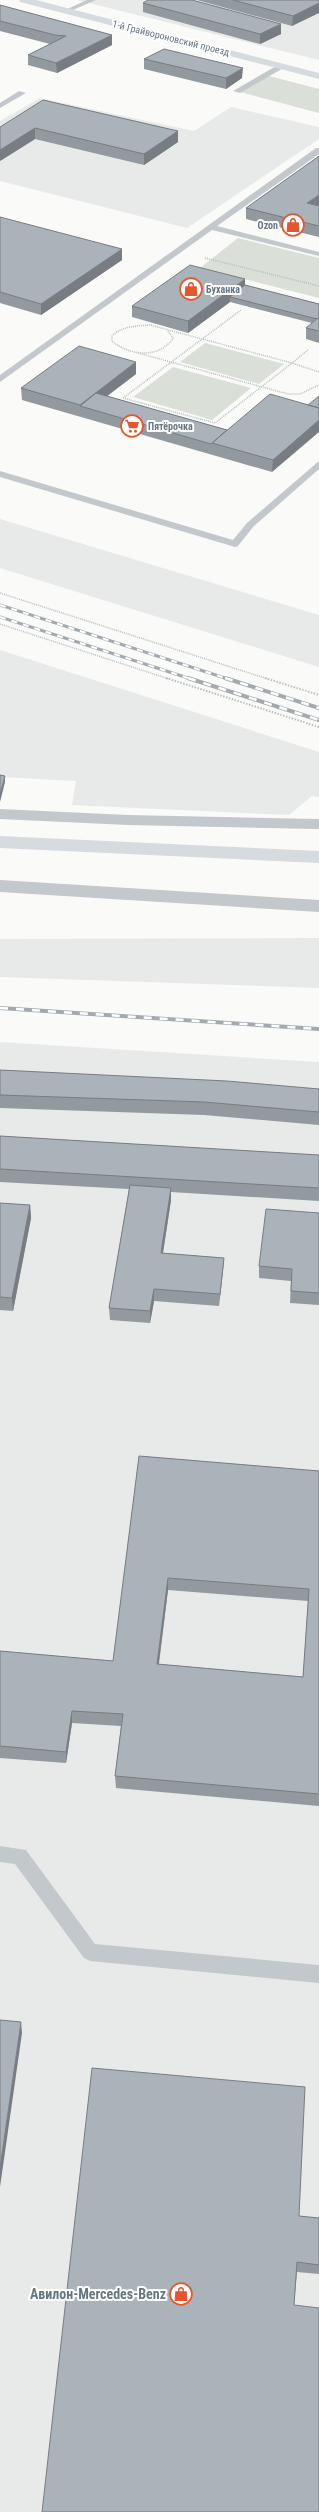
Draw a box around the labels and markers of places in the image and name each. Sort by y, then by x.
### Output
shop icon: Ozon [280,212,306,238]
place label: Ozon [258,220,278,231]
shop icon: Буханка [178,276,204,302]
place label: Буханка [206,284,240,295]
supermarket icon: Пятёрочка [119,413,145,439]
place label: Пятёрочка [148,421,193,432]
shop icon: Авилон-Mercedes-Benz [168,2281,194,2307]
place label: Авилон-Mercedes-Benz [30,2286,166,2302]

